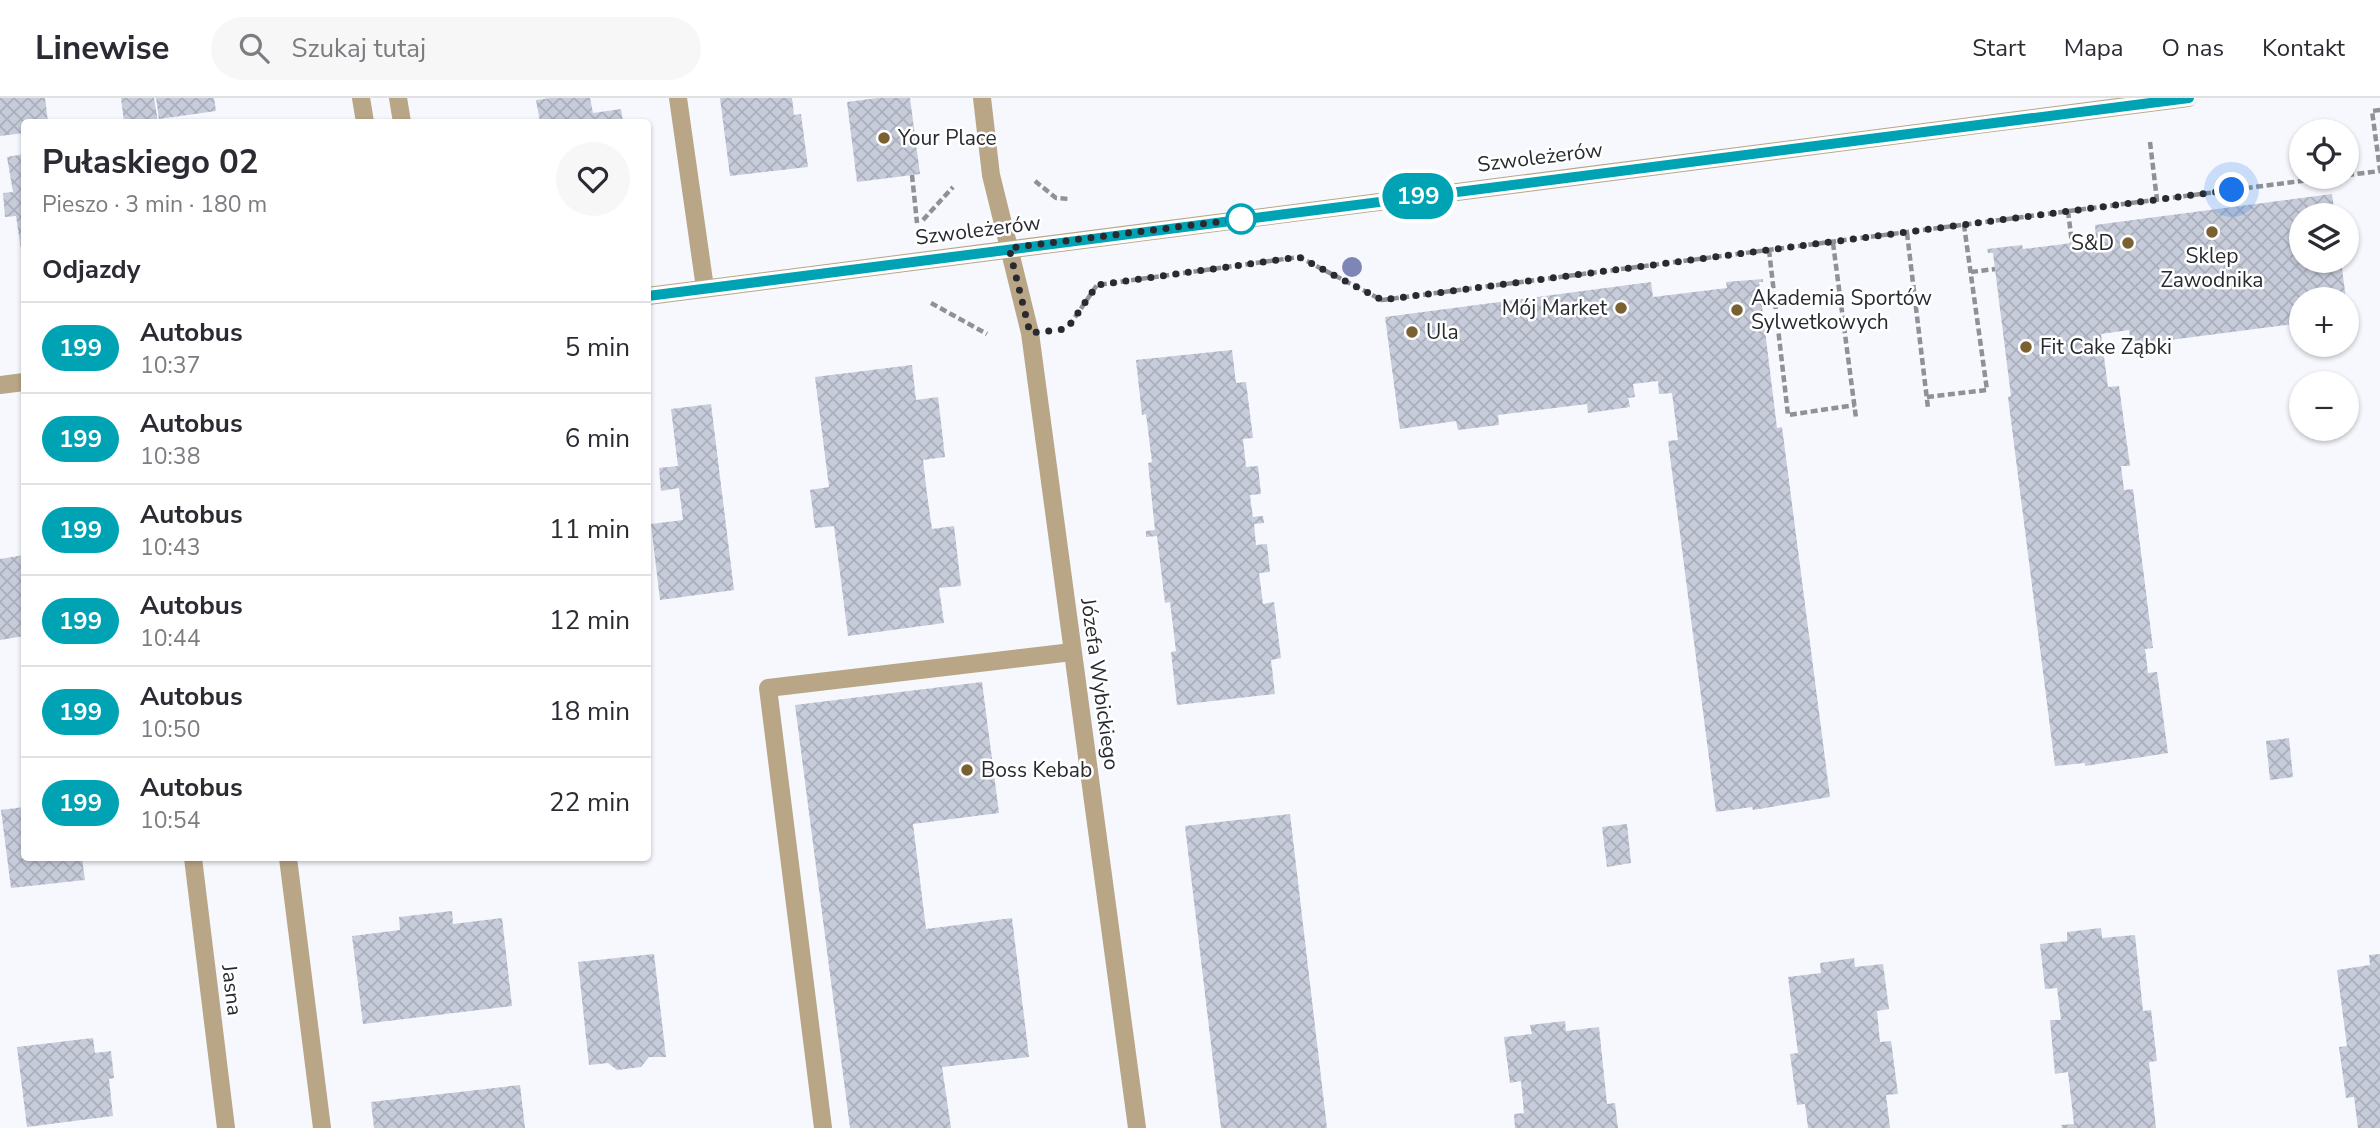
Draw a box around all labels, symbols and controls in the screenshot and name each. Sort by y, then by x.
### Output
search box [211,17,701,80]
text: Linewise [35,26,169,71]
icon: search [235,29,273,67]
text: Szukaj tutaj [291,31,426,66]
text: Start [1972,32,2026,64]
text: Mapa [2064,32,2124,64]
text: O nas [2162,32,2224,64]
text: Kontakt [2262,32,2345,64]
map controls [2289,119,2359,441]
button: locate [2289,119,2359,189]
place label: Your Place [897,124,997,152]
marker: Your Place [876,130,892,146]
street label: Szwoleżerów [1476,135,1605,179]
text: Pułaskiego 02 [42,140,258,185]
button: heart [556,142,630,216]
your location [2214,172,2249,207]
line badge: 199 [1378,173,1458,219]
text: 199 [1396,180,1440,212]
text: Pieszo · 3 min · 180 m [42,189,267,220]
button: layers [2289,203,2359,273]
unlabelled marker [1226,204,1256,234]
street label: Szwoleżerów [914,208,1043,252]
marker: Sklep Zawodnika [2204,224,2220,240]
place label: S&D [2071,229,2114,257]
marker: S&D [2120,235,2136,251]
place label: Sklep Zawodnika [2161,242,2263,294]
text: Odjazdy [42,252,140,287]
place label: Akademia Sportów Sylwetkowych [1751,284,1932,336]
button: + [2289,287,2359,357]
place label: Mój Market [1502,294,1608,322]
marker: Mój Market [1613,300,1629,316]
marker: Akademia Sportów Sylwetkowych [1729,302,1745,318]
text: Autobus [140,315,243,350]
place label: Ula [1426,318,1459,346]
marker: Ula [1404,324,1420,340]
text: 5 min [565,330,630,365]
text: 199 [59,332,102,364]
place label: Fit Cake Ząbki [2040,333,2172,361]
marker: Fit Cake Ząbki [2018,339,2034,355]
text: 10:37 [140,350,200,381]
button: − [2289,371,2359,441]
text: Autobus [140,406,243,441]
text: 6 min [565,421,630,456]
text: 199 [59,423,102,455]
text: 10:38 [140,441,200,472]
text: Autobus [140,497,243,532]
text: 11 min [549,512,630,547]
text: 199 [59,514,102,546]
text: 10:43 [140,532,200,563]
text: Autobus [140,588,243,623]
street label: Józefa Wybickiego [1074,595,1126,772]
text: 12 min [549,603,630,638]
text: 199 [59,605,102,637]
text: 10:44 [140,623,200,654]
text: Autobus [140,679,243,714]
text: 18 min [549,694,630,729]
text: 199 [59,696,102,728]
text: 10:50 [140,714,200,745]
place label: Boss Kebab [981,756,1092,784]
marker: Boss Kebab [959,762,975,778]
text: Autobus [140,770,243,805]
text: 22 min [549,785,630,820]
text: 199 [59,787,102,819]
text: 10:54 [140,805,200,836]
street label: Jasna [215,962,249,1017]

